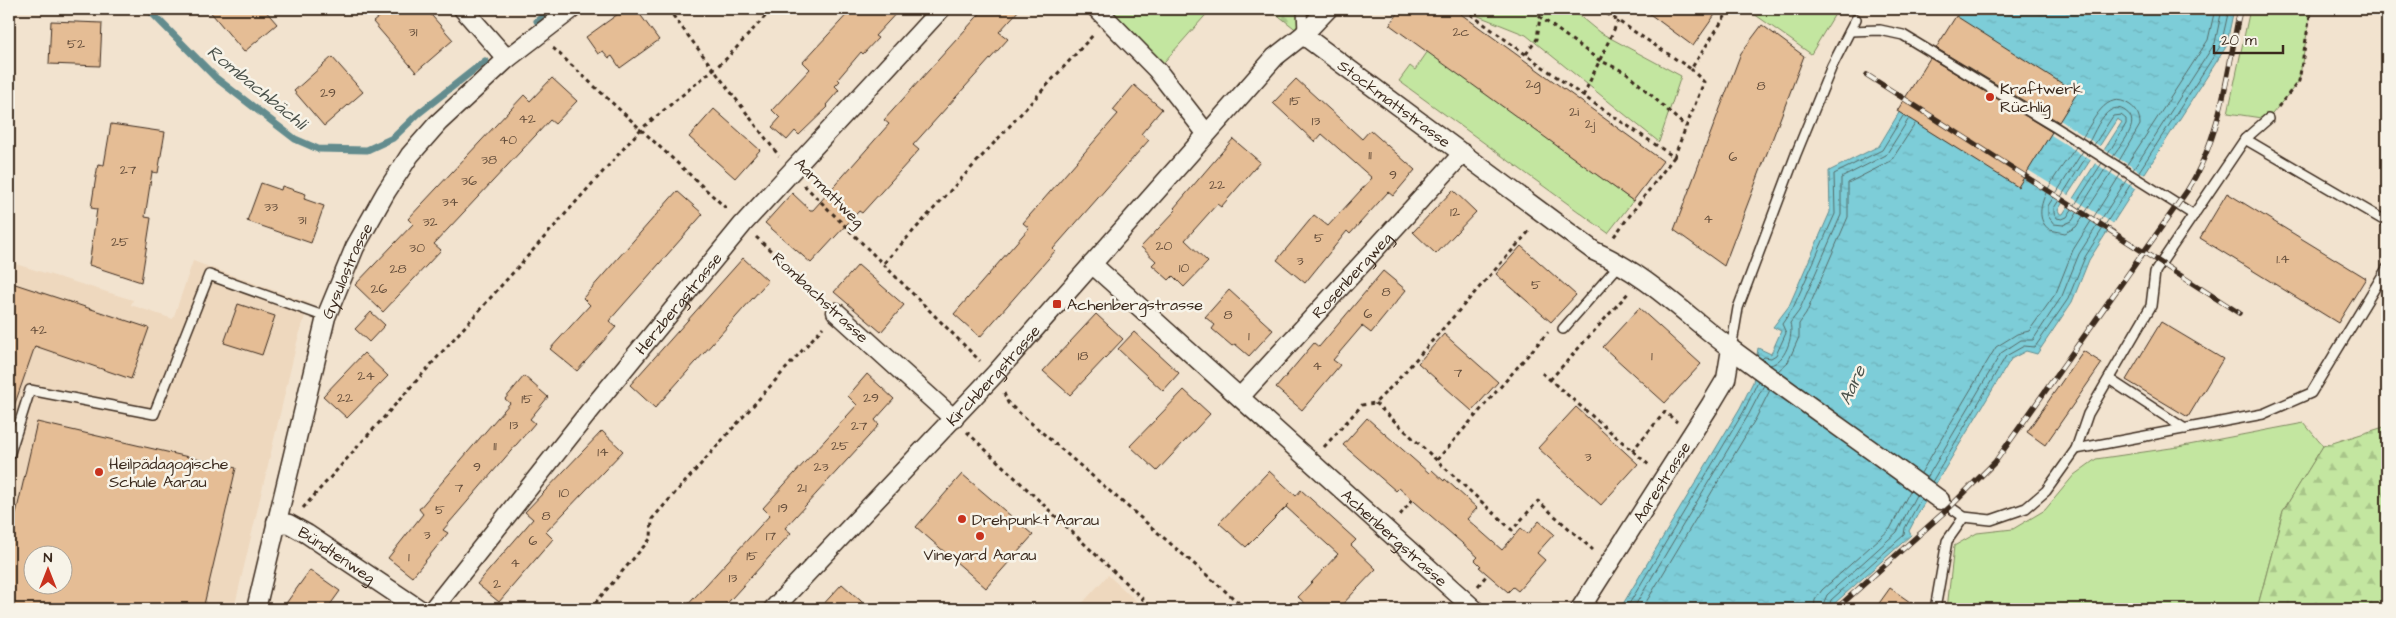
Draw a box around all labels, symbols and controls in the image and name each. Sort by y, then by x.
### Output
house number: 31 [409,22,418,42]
house number: 2c [1453,22,1470,42]
scale bar [2214,22,2282,54]
text: 20 m [2221,30,2257,51]
house number: 52 [67,34,85,54]
water label: Rombachbächli [202,39,314,137]
street label: Stockmattstrasse [1333,55,1455,153]
house number: 2g [1525,74,1541,94]
house number: 8 [1756,76,1766,96]
place label: Kraftwerk Rüchlig [2000,78,2083,119]
house number: 29 [320,83,336,103]
house number: 15 [1289,91,1301,111]
marker: Kraftwerk Rüchlig [1984,91,1996,103]
house number: 2i [1569,102,1579,122]
house number: 42 [518,109,536,129]
house number: 13 [1312,111,1320,131]
house number: 2j [1585,114,1596,134]
house number: 40 [499,130,517,150]
house number: 11 [1368,145,1372,165]
house number: 6 [1729,147,1738,167]
house number: 38 [481,150,497,170]
street label: Aarmattweg [789,153,869,233]
house number: 27 [120,160,137,180]
house number: 9 [1389,165,1397,185]
house number: 36 [461,171,477,191]
house number: 22 [1209,175,1225,195]
house number: 34 [442,192,459,212]
house number: 33 [264,197,278,217]
house number: 12 [1450,202,1460,222]
house number: 4 [1703,209,1713,229]
house number: 31 [298,210,307,230]
house number: 32 [422,212,438,232]
street label: Gysulastrasse [316,219,379,322]
street label: Rosenbergweg [1307,228,1398,323]
house number: 5 [1314,228,1324,248]
house number: 25 [111,232,129,252]
house number: 20 [1156,236,1173,256]
house number: 30 [409,238,425,258]
street label: Rombachstrasse [767,247,873,348]
street label: Herzbergstrasse [630,248,728,359]
house number: 1.4 [2276,249,2290,269]
house number: 3 [1296,251,1304,271]
house number: 10 [1179,258,1189,278]
house number: 28 [389,259,407,279]
house number: 5 [1531,275,1541,295]
house number: 26 [371,279,388,299]
house number: 8 [1381,282,1391,302]
place label: Achenbergstrasse [1067,294,1203,317]
marker: Achenbergstrasse [1051,298,1063,310]
house number: 6 [1364,304,1373,324]
house number: 8 [1223,305,1233,325]
house number: 42 [29,320,47,340]
street label: Kirchbergstrasse [942,320,1046,431]
house number: 1 [1248,326,1250,346]
house number: 18 [1078,346,1088,366]
house number: 1 [1651,346,1653,366]
house number: 4 [1312,356,1322,376]
water label: Aare [1833,360,1873,409]
house number: 7 [1454,363,1463,383]
house number: 24 [357,366,375,386]
house number: 22 [337,388,353,408]
house number: 29 [863,388,879,408]
house number: 15 [521,389,533,409]
house number: 13 [510,415,518,435]
house number: 27 [851,416,868,436]
house number: 11 [493,436,497,456]
house number: 25 [831,436,849,456]
street label: Aarestrasse [1628,437,1696,527]
house number: 14 [597,442,609,462]
house number: 3 [1584,447,1592,467]
place label: Heilpädagogische Schule Aarau [109,453,229,493]
house number: 9 [473,457,481,477]
house number: 23 [813,457,829,477]
marker: Heilpädagogische Schule Aarau [93,466,105,478]
house number: 7 [455,478,464,498]
house number: 21 [797,478,807,498]
house number: 10 [559,483,569,503]
street label: Achenbergstrasse [1336,485,1452,592]
house number: 19 [778,498,788,518]
house number: 5 [435,500,445,520]
house number: 8 [541,506,551,526]
place label: Drehpunkt Aarau [972,509,1099,531]
marker: Drehpunkt Aarau [956,513,968,525]
street label: Bündtenweg [294,521,380,590]
house number: 3 [423,525,431,545]
house number: 17 [766,526,777,546]
marker: Vineyard Aarau [974,530,986,542]
house number: 6 [529,531,538,551]
place label: Vineyard Aarau [924,544,1036,567]
north arrow [22,546,72,596]
house number: 15 [746,546,758,566]
house number: 1 [408,547,410,567]
text: N [44,548,53,568]
house number: 4 [510,553,520,573]
house number: 13 [729,568,737,588]
house number: 2 [493,574,501,594]

